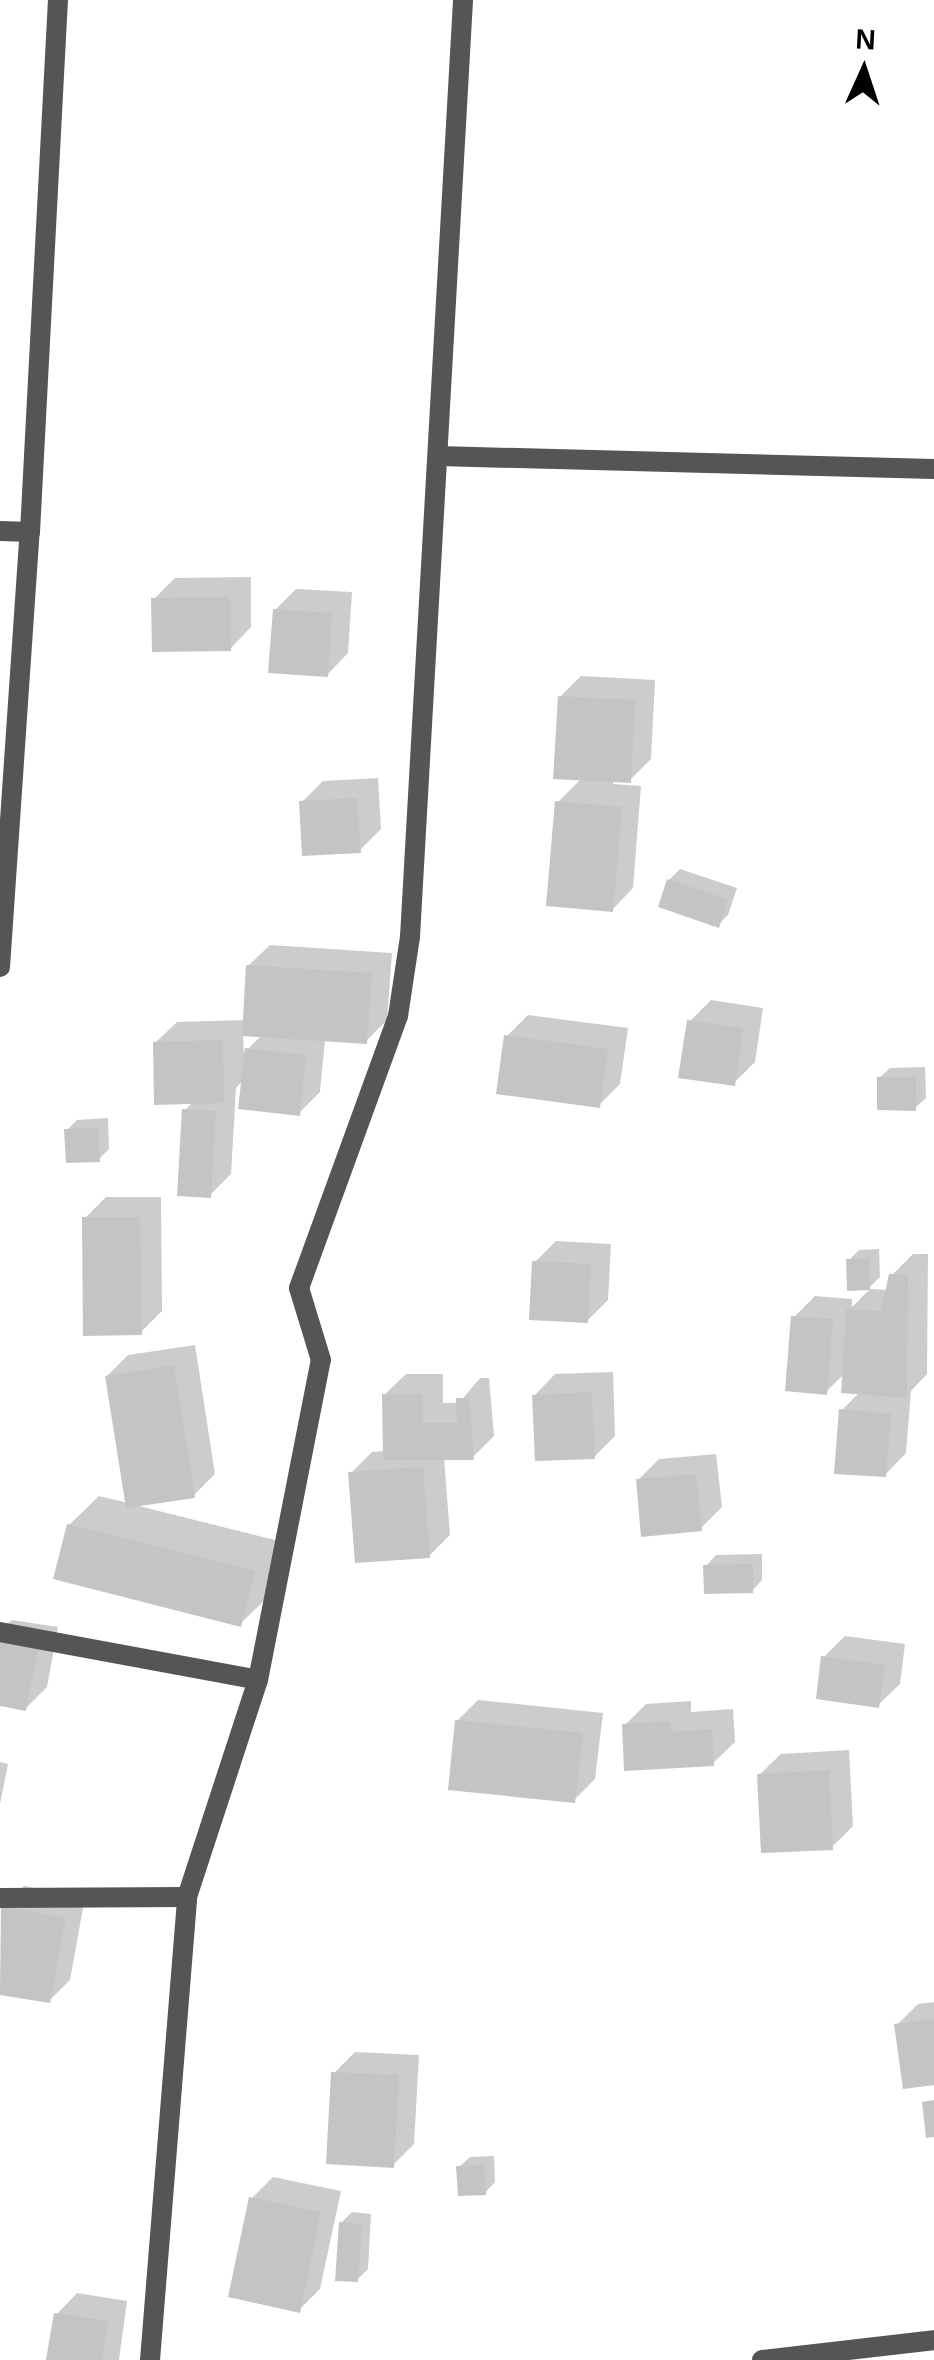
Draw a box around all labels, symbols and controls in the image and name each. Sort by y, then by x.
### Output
north arrow [814,20,914,120]
text: N [855,24,877,56]

